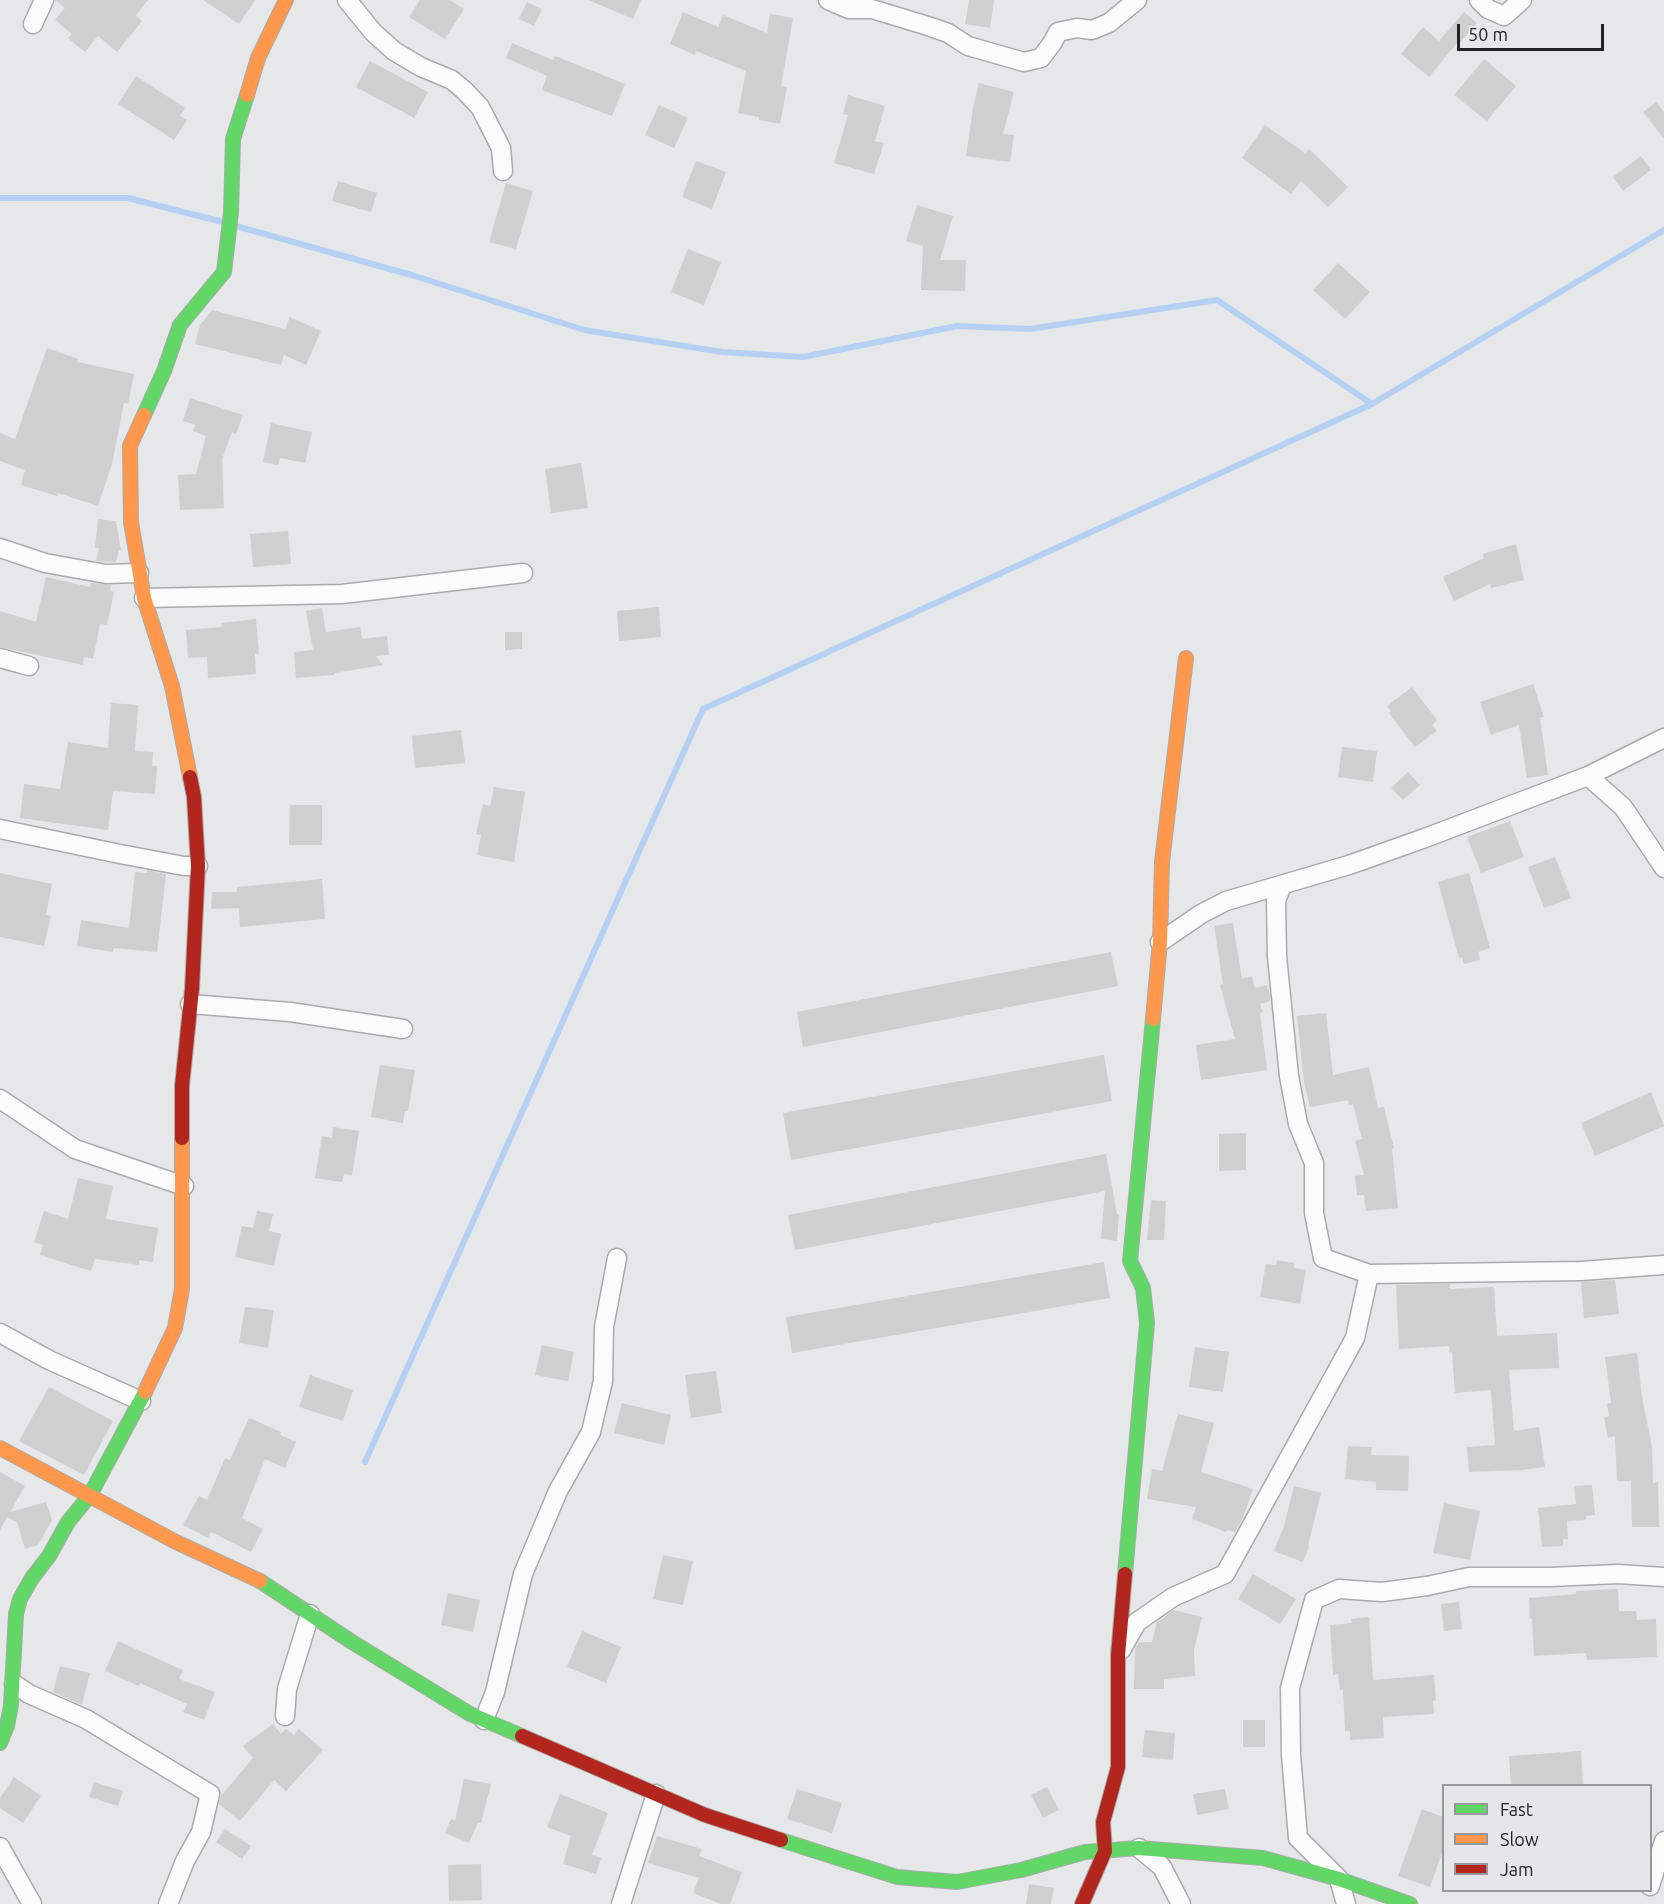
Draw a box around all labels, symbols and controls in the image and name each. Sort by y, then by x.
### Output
scale bar [1460,12,1607,50]
text: 50 m [1468,24,1508,44]
legend [1442,1784,1652,1892]
text: Fast [1500,1799,1533,1819]
text: Slow [1500,1829,1539,1849]
text: Jam [1500,1859,1534,1879]

